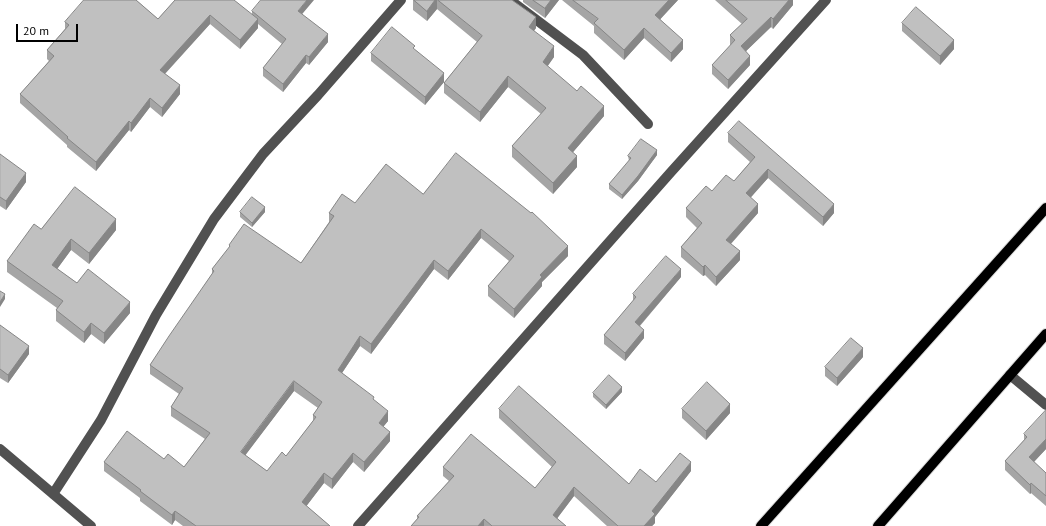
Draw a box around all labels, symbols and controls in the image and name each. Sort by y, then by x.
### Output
scale bar [18,16,80,42]
text: 20 m [23,23,49,38]

